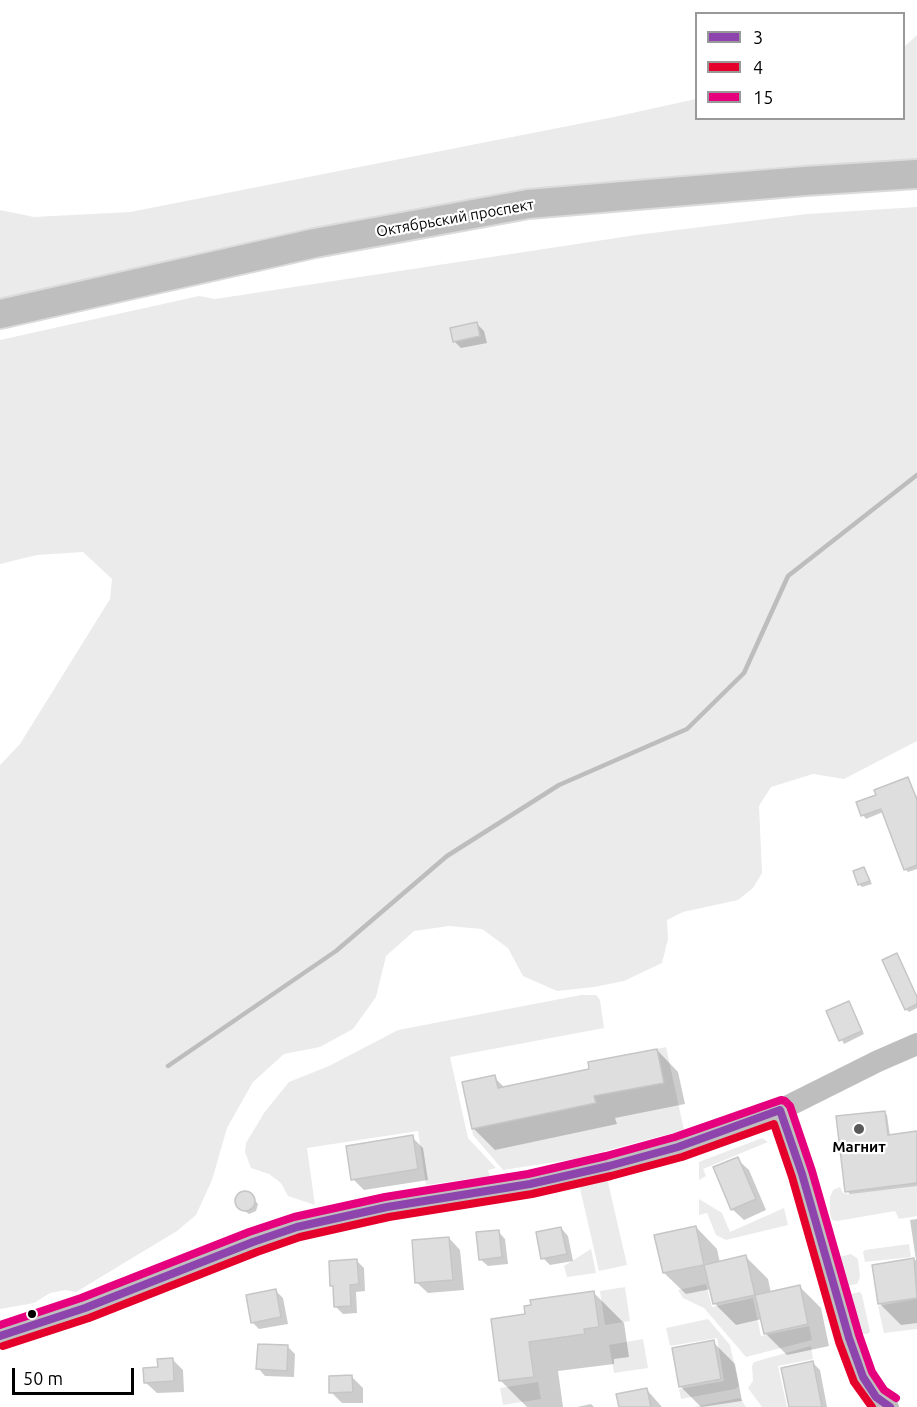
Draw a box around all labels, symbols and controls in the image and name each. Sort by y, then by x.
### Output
legend [695,12,905,120]
text: 3 [753,27,763,47]
text: 4 [753,57,763,77]
text: 15 [753,87,773,107]
street label: Октябрьский проспект [375,195,535,241]
marker: Магнит [852,1122,866,1136]
place label: Магнит [832,1138,886,1156]
unlabelled marker [26,1308,38,1320]
scale bar [15,1356,136,1394]
text: 50 m [23,1368,63,1388]

